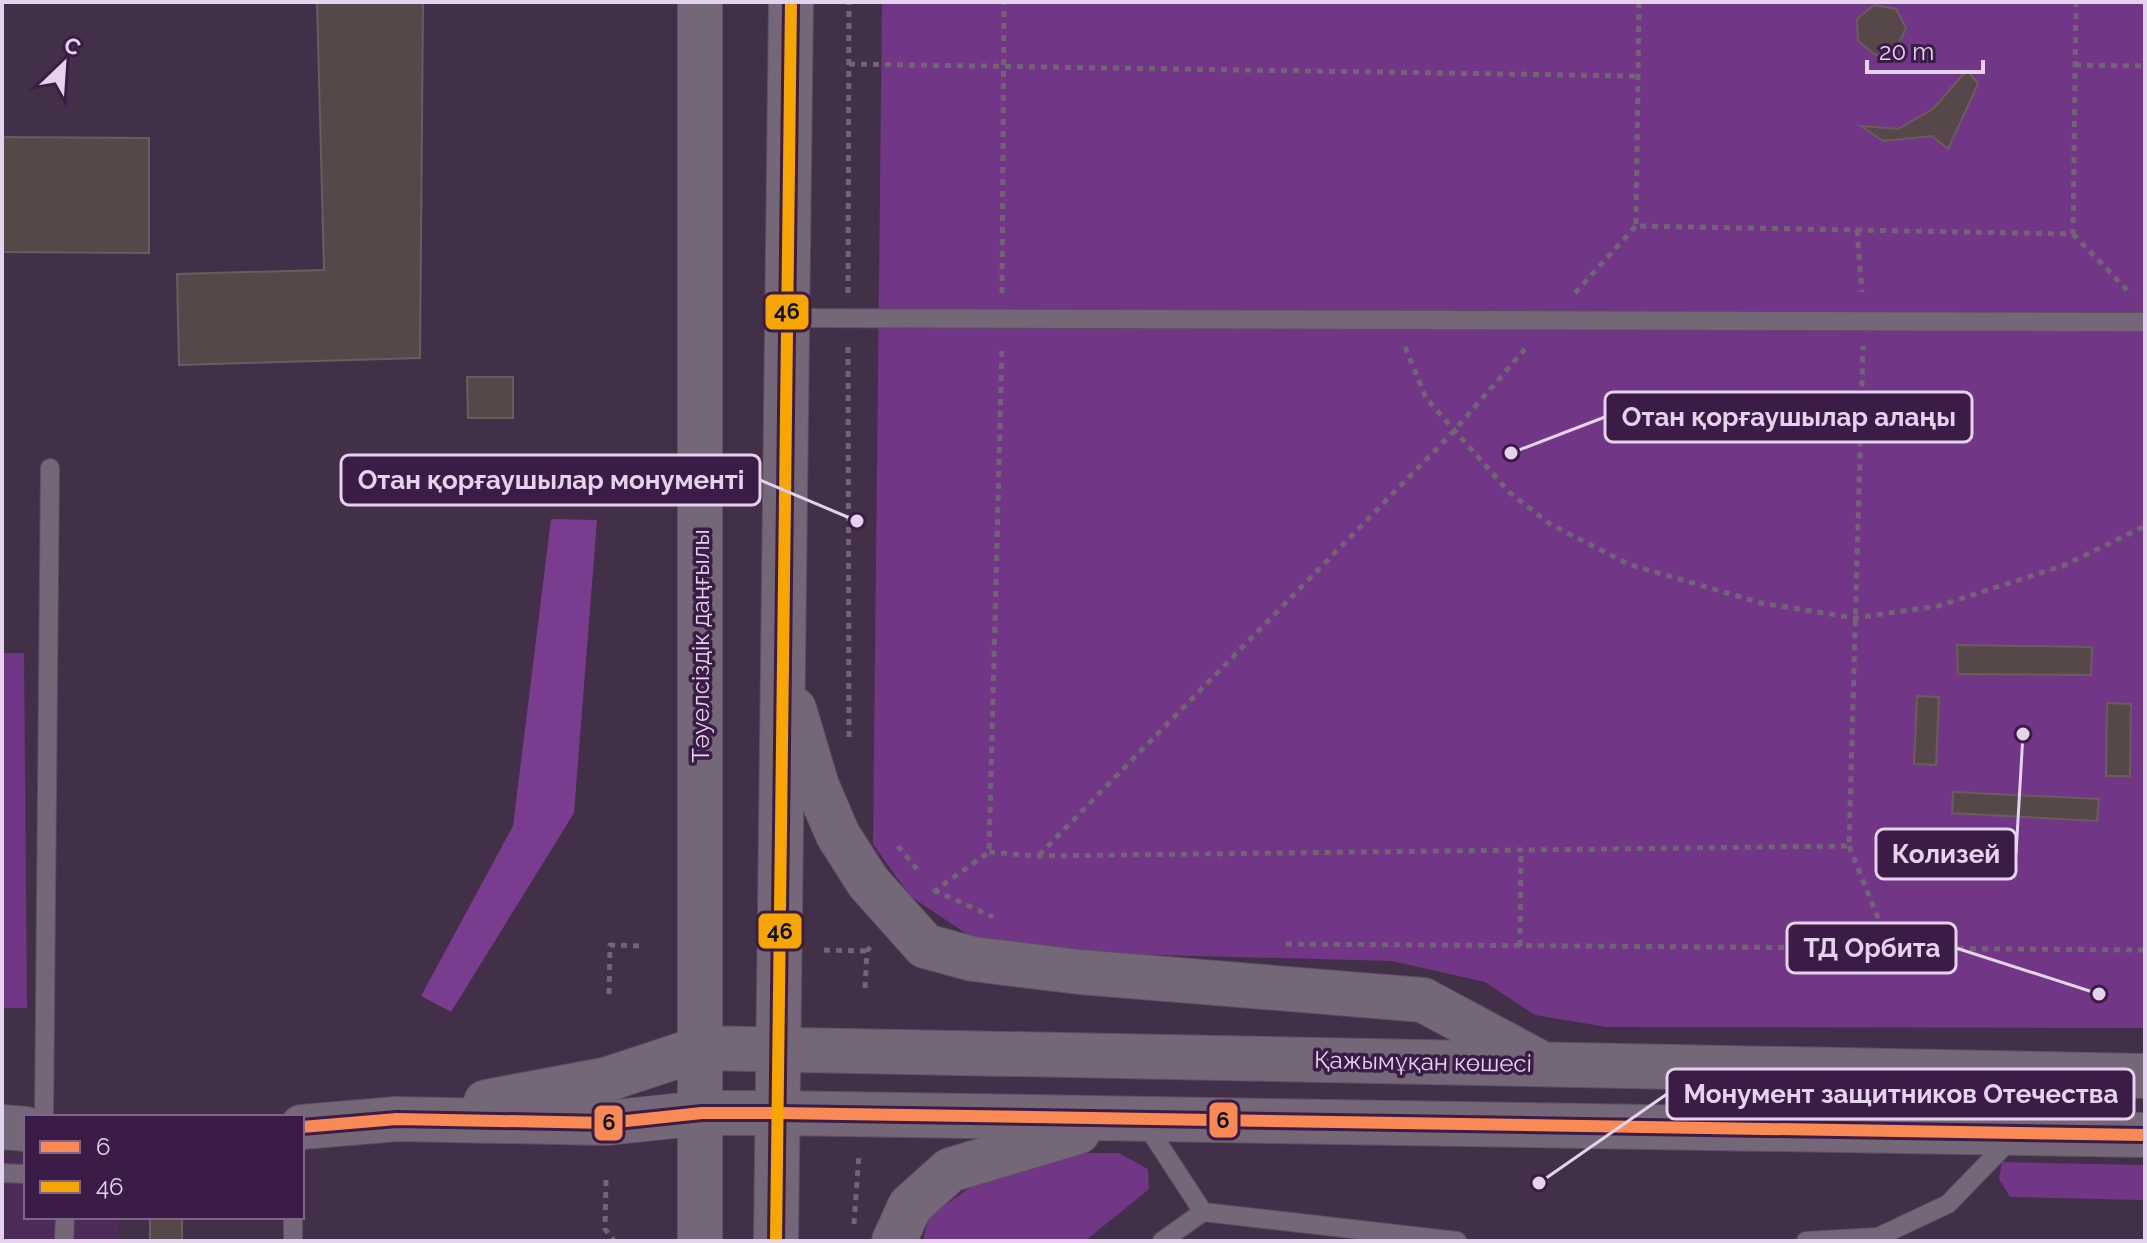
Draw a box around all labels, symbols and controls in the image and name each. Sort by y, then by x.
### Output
north arrow [24,24,104,104]
scale bar [1867,24,1983,74]
text: С [60,31,85,61]
text: 20 m [1879,37,1934,66]
line badge: 46 [764,293,810,331]
text: 46 [774,298,800,324]
callout: Отан қорғаушылар алаңы [1605,392,1972,442]
text: Отан қорғаушылар алаңы [1622,402,1956,432]
callout: Отан қорғаушылар монументі [341,455,760,505]
text: Отан қорғаушылар монументі [358,465,744,495]
street label: Тәуелсіздік даңғылы [686,529,715,763]
callout: Колизей [1876,829,2016,879]
text: Колизей [1892,839,2000,869]
line badge: 46 [757,912,803,950]
text: 46 [767,918,793,944]
callout: ТД Орбита [1787,923,1956,973]
text: ТД Орбита [1803,933,1941,963]
street label: Қажымұқан көшесі [1314,1045,1532,1078]
callout: Монумент защитников Отечества [1667,1069,2134,1119]
text: Монумент защитников Отечества [1684,1079,2118,1109]
line badge: 6 [1208,1101,1239,1139]
line badge: 6 [593,1104,624,1142]
text: 6 [1216,1107,1230,1133]
text: 6 [602,1109,616,1135]
legend [24,1115,304,1219]
text: 6 [96,1132,110,1161]
text: 46 [96,1172,124,1201]

